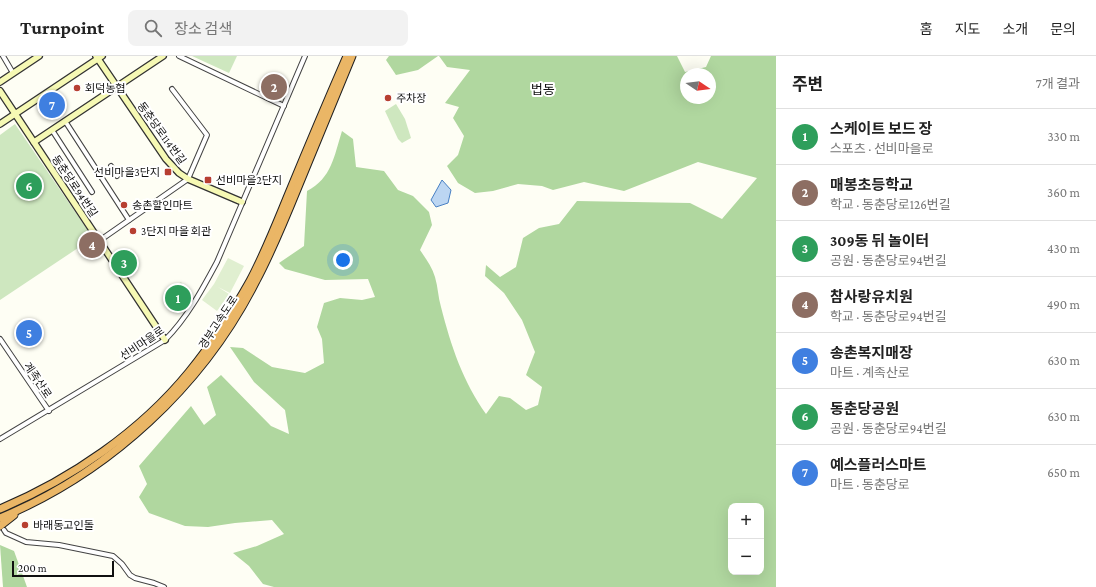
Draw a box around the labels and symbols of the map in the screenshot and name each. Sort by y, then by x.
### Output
north arrow [680,68,716,104]
pin: 2 [261,72,287,102]
place label: 회덕농협 [85,82,125,94]
district label: 법동 [531,82,555,97]
marker: 회덕농협 [72,83,82,93]
pin: 7 [39,90,65,120]
place label: 주차장 [396,92,426,104]
marker: 주차장 [383,93,393,103]
street label: 동춘당로114번길 [135,100,189,166]
street label: 동춘당로94번길 [50,153,100,219]
place label: 선비마을3단지 [94,166,160,178]
marker: 선비마을3단지 [163,167,173,177]
pin: 6 [16,171,42,201]
place label: 선비마을2단지 [216,174,282,186]
marker: 선비마을2단지 [203,175,213,185]
place label: 송촌할인마트 [132,199,193,211]
marker: 송촌할인마트 [119,200,129,210]
place label: 3단지 마을 회관 [141,225,211,237]
marker: 3단지 마을 회관 [128,226,138,236]
pin: 4 [79,230,105,260]
pin: 3 [111,248,137,278]
your location [333,250,353,270]
pin: 1 [165,283,191,313]
street label: 경부고속도로 [196,293,240,351]
pin: 5 [16,318,42,348]
street label: 선비마을로 [118,324,166,362]
street label: 계족산로 [22,360,54,400]
place label: 바래동고인돌 [33,519,94,531]
marker: 바래동고인돌 [20,520,30,530]
scale bar [12,559,114,578]

